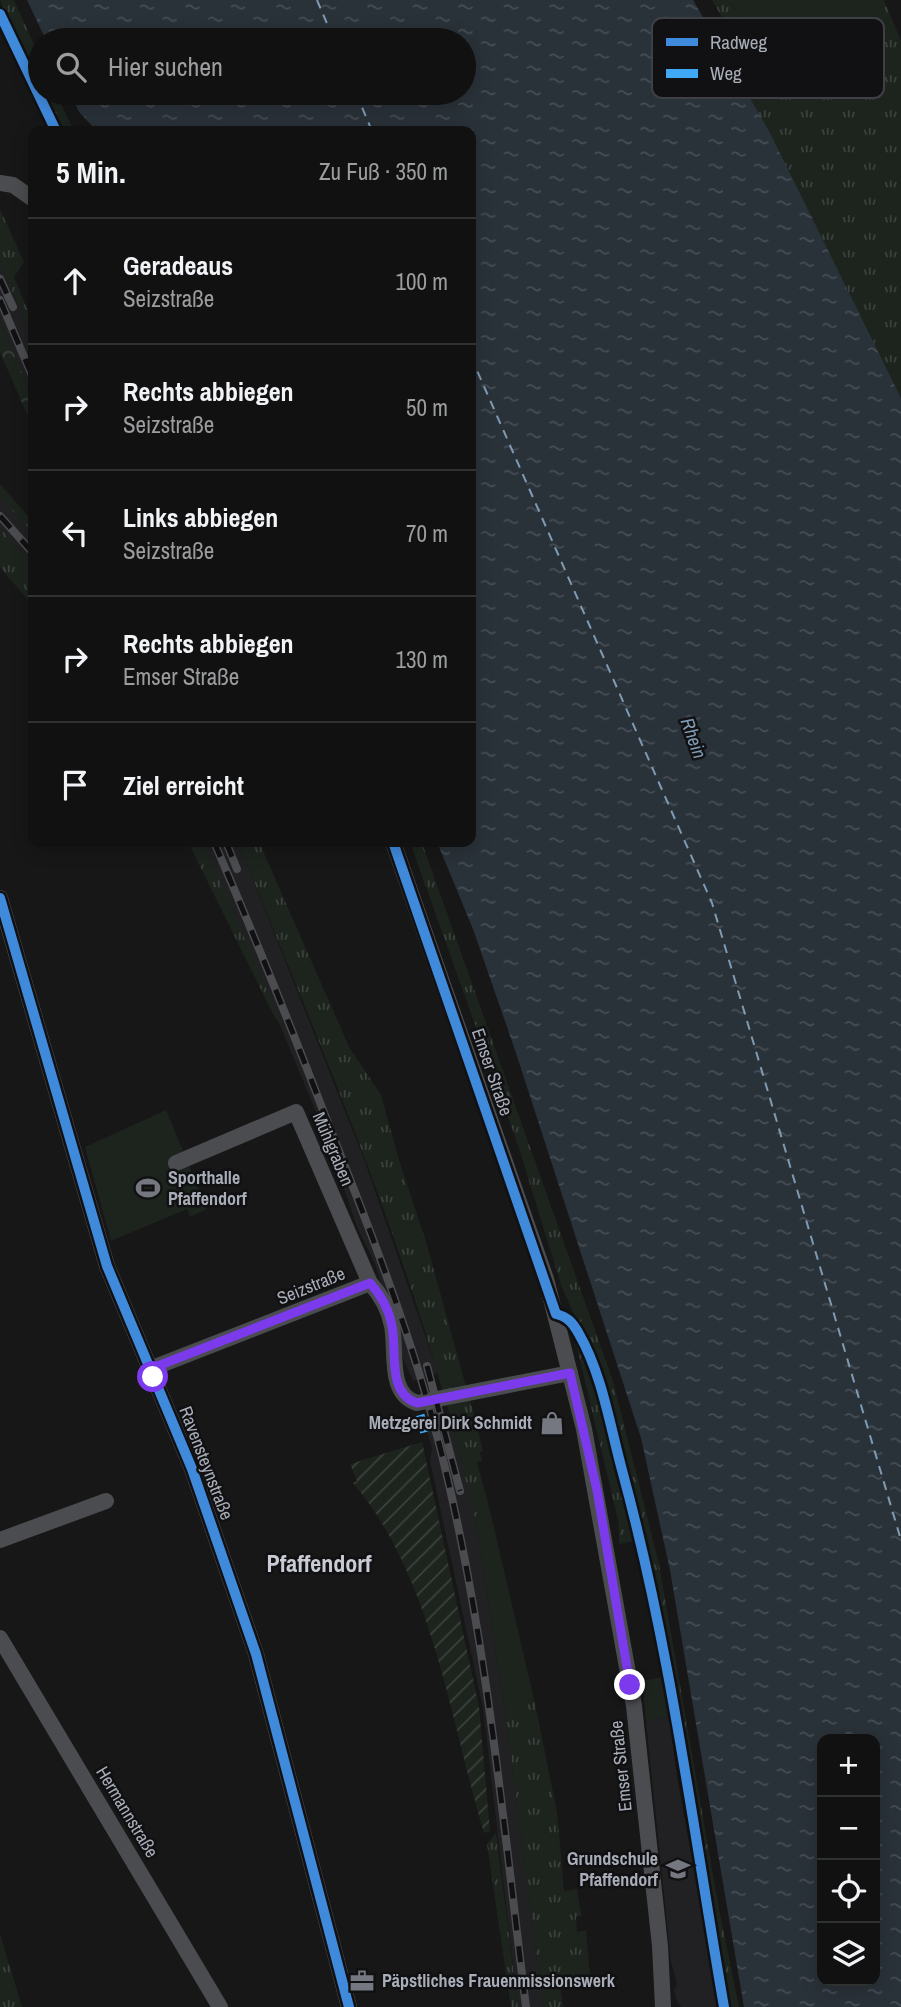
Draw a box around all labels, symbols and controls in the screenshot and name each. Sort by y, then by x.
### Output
legend [652,18,884,98]
search box [28,28,476,105]
text: Radweg [710,29,767,55]
icon: search [52,48,90,86]
text: Hier suchen [108,49,223,84]
text: Weg [710,60,742,86]
text: 5 Min. [56,152,126,192]
text: Zu Fuß · 350 m [319,156,448,187]
text: Geradeaus [123,248,233,283]
icon: ahead [56,262,94,300]
text: 100 m [396,266,448,297]
text: Seizstraße [123,283,214,314]
text: Rechts abbiegen [123,374,294,409]
icon: right [56,388,94,426]
text: 50 m [406,392,448,423]
text: Seizstraße [123,409,214,440]
text: Links abbiegen [123,500,278,535]
icon: left [56,514,94,552]
text: 70 m [406,518,448,549]
text: Seizstraße [123,535,214,566]
text: Rechts abbiegen [123,626,294,661]
icon: right [56,640,94,678]
text: 130 m [396,644,448,675]
text: Emser Straße [123,661,239,692]
water label: Rhein [675,714,713,762]
icon: arrive [56,766,94,804]
text: Ziel erreicht [123,768,244,803]
street label: Emser Straße [466,1025,519,1119]
street label: Mühlgraben [307,1108,360,1190]
place label: Sporthalle Pfaffendorf [168,1165,247,1211]
sports icon: Sporthalle Pfaffendorf [134,1174,162,1202]
street label: Seizstraße [273,1261,349,1310]
route start [137,1361,168,1392]
street label: Ravensteynstraße [173,1402,240,1523]
shop icon: Metzgerei Dirk Schmidt [538,1409,566,1437]
place label: Metzgerei Dirk Schmidt [369,1410,532,1435]
district label: Pfaffendorf [267,1547,372,1579]
route end [614,1669,645,1700]
street label: Emser Straße [603,1719,638,1813]
map controls [817,1734,880,1986]
button: + [817,1734,880,1797]
street label: Hermannstraße [90,1761,165,1862]
button: − [817,1797,880,1860]
place label: Grundschule Pfaffendorf [567,1846,658,1892]
school or university icon: Grundschule Pfaffendorf [664,1855,692,1883]
button: locate [817,1860,880,1923]
button: layers [817,1923,880,1986]
office icon: Päpstliches Frauenmissionswerk [348,1967,376,1995]
place label: Päpstliches Frauenmissionswerk [382,1968,616,1993]

